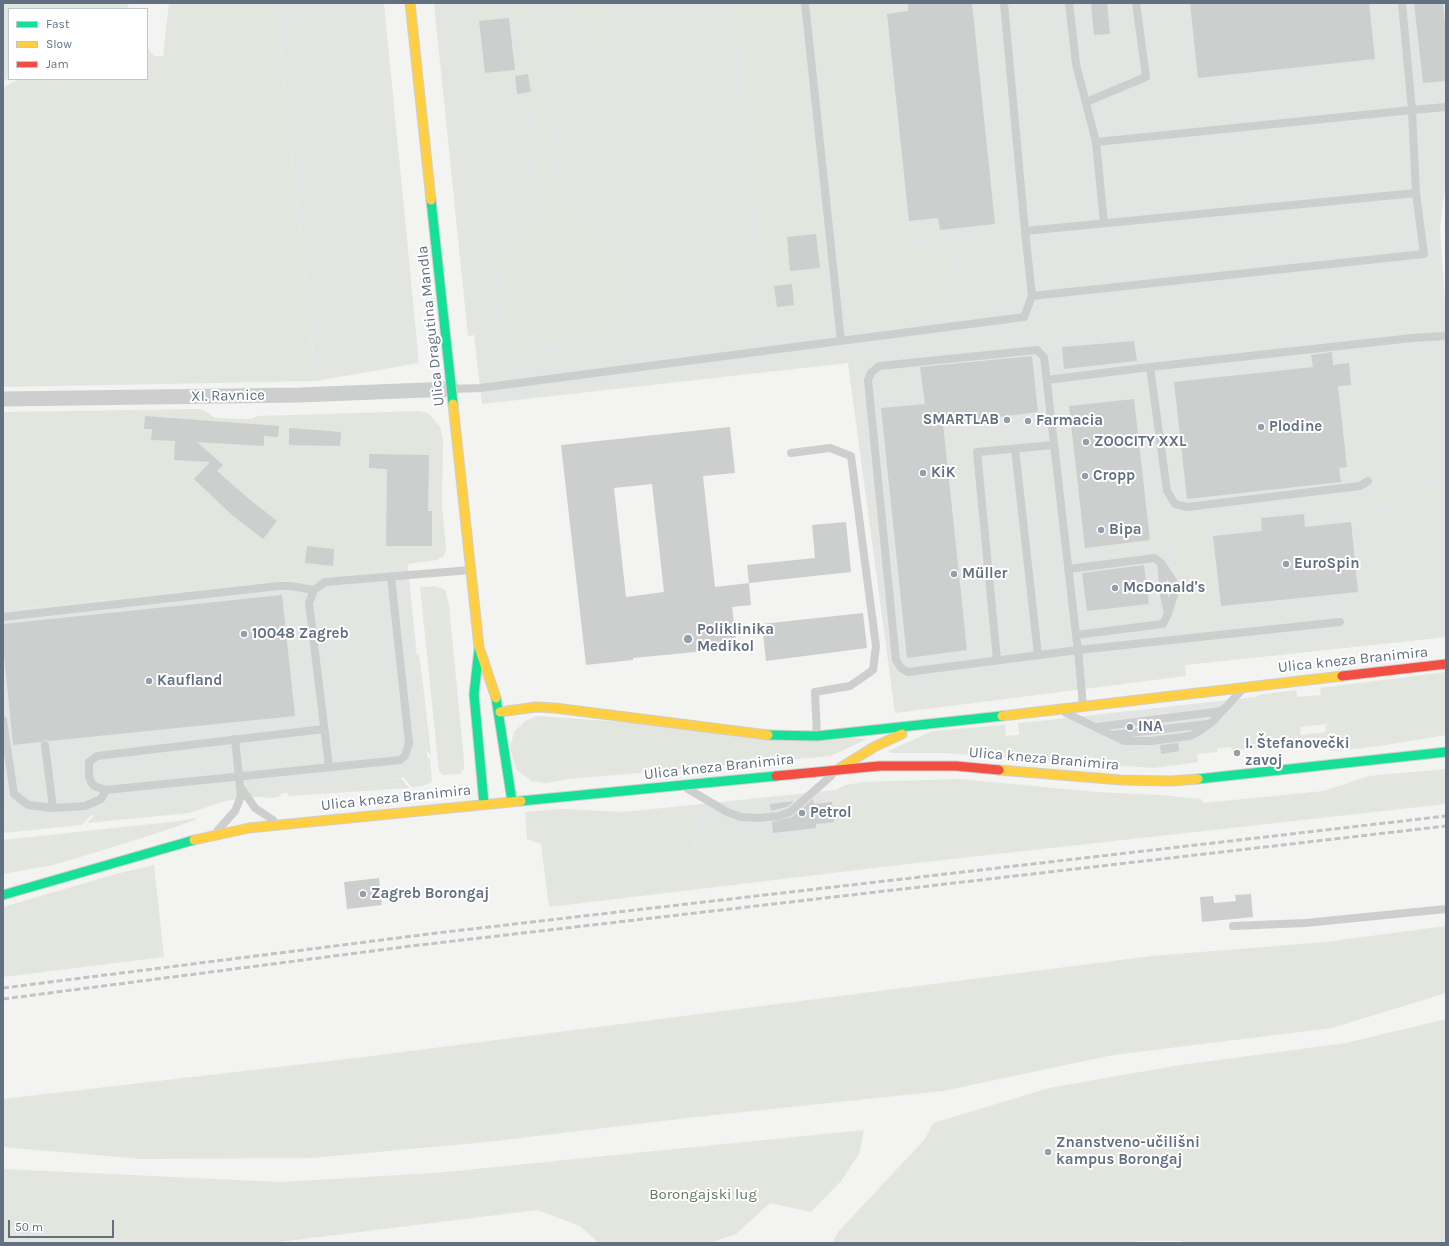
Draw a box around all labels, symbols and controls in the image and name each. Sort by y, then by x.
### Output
legend [8,8,148,80]
text: Fast [46,17,69,31]
text: Slow [46,37,72,51]
text: Jam [46,57,69,71]
street label: Ulica Dragutina Mandla [414,245,448,407]
street label: XI. Ravnice [191,386,265,406]
place label: SMARTLAB [923,411,999,429]
place label: Farmacia [1036,412,1103,430]
marker: SMARTLAB [1002,415,1012,425]
marker: Farmacia [1023,416,1033,426]
place label: Plodine [1269,418,1322,436]
marker: Plodine [1256,422,1266,432]
place label: ZOOCITY XXL [1094,433,1186,451]
marker: ZOOCITY XXL [1081,437,1091,447]
place label: KiK [931,464,956,482]
place label: Cropp [1093,467,1135,485]
marker: KiK [918,468,928,478]
marker: Cropp [1080,471,1090,481]
place label: Bipa [1109,521,1142,539]
marker: Bipa [1096,525,1106,535]
place label: EuroSpin [1294,555,1360,573]
marker: EuroSpin [1281,559,1291,569]
place label: Müller [962,565,1007,583]
marker: Müller [949,569,959,579]
place label: McDonald's [1123,579,1205,597]
marker: McDonald's [1110,583,1120,593]
place label: Poliklinika Medikol [697,621,774,656]
place label: 10048 Zagreb [252,625,349,643]
marker: 10048 Zagreb [239,629,249,639]
marker: Poliklinika Medikol [682,633,694,645]
street label: Ulica kneza Branimira [1277,643,1429,677]
place label: Kaufland [157,672,222,690]
marker: Kaufland [144,676,154,686]
place label: INA [1138,718,1163,736]
marker: INA [1125,722,1135,732]
place label: I. Štefanovečki zavoj [1245,735,1350,770]
street label: Ulica kneza Branimira [968,743,1120,775]
marker: I. Štefanovečki zavoj [1232,748,1242,758]
street label: Ulica kneza Branimira [643,750,795,784]
street label: Ulica kneza Branimira [320,781,472,815]
place label: Petrol [810,804,852,822]
marker: Petrol [797,808,807,818]
place label: Zagreb Borongaj [371,885,489,903]
marker: Zagreb Borongaj [358,889,368,899]
place label: Znanstveno-učilišni kampus Borongaj [1056,1134,1200,1169]
marker: Znanstveno-učilišni kampus Borongaj [1043,1147,1053,1157]
park label: Borongajski lug [649,1186,757,1204]
scale bar [10,1212,116,1238]
text: 50 m [15,1220,43,1234]

